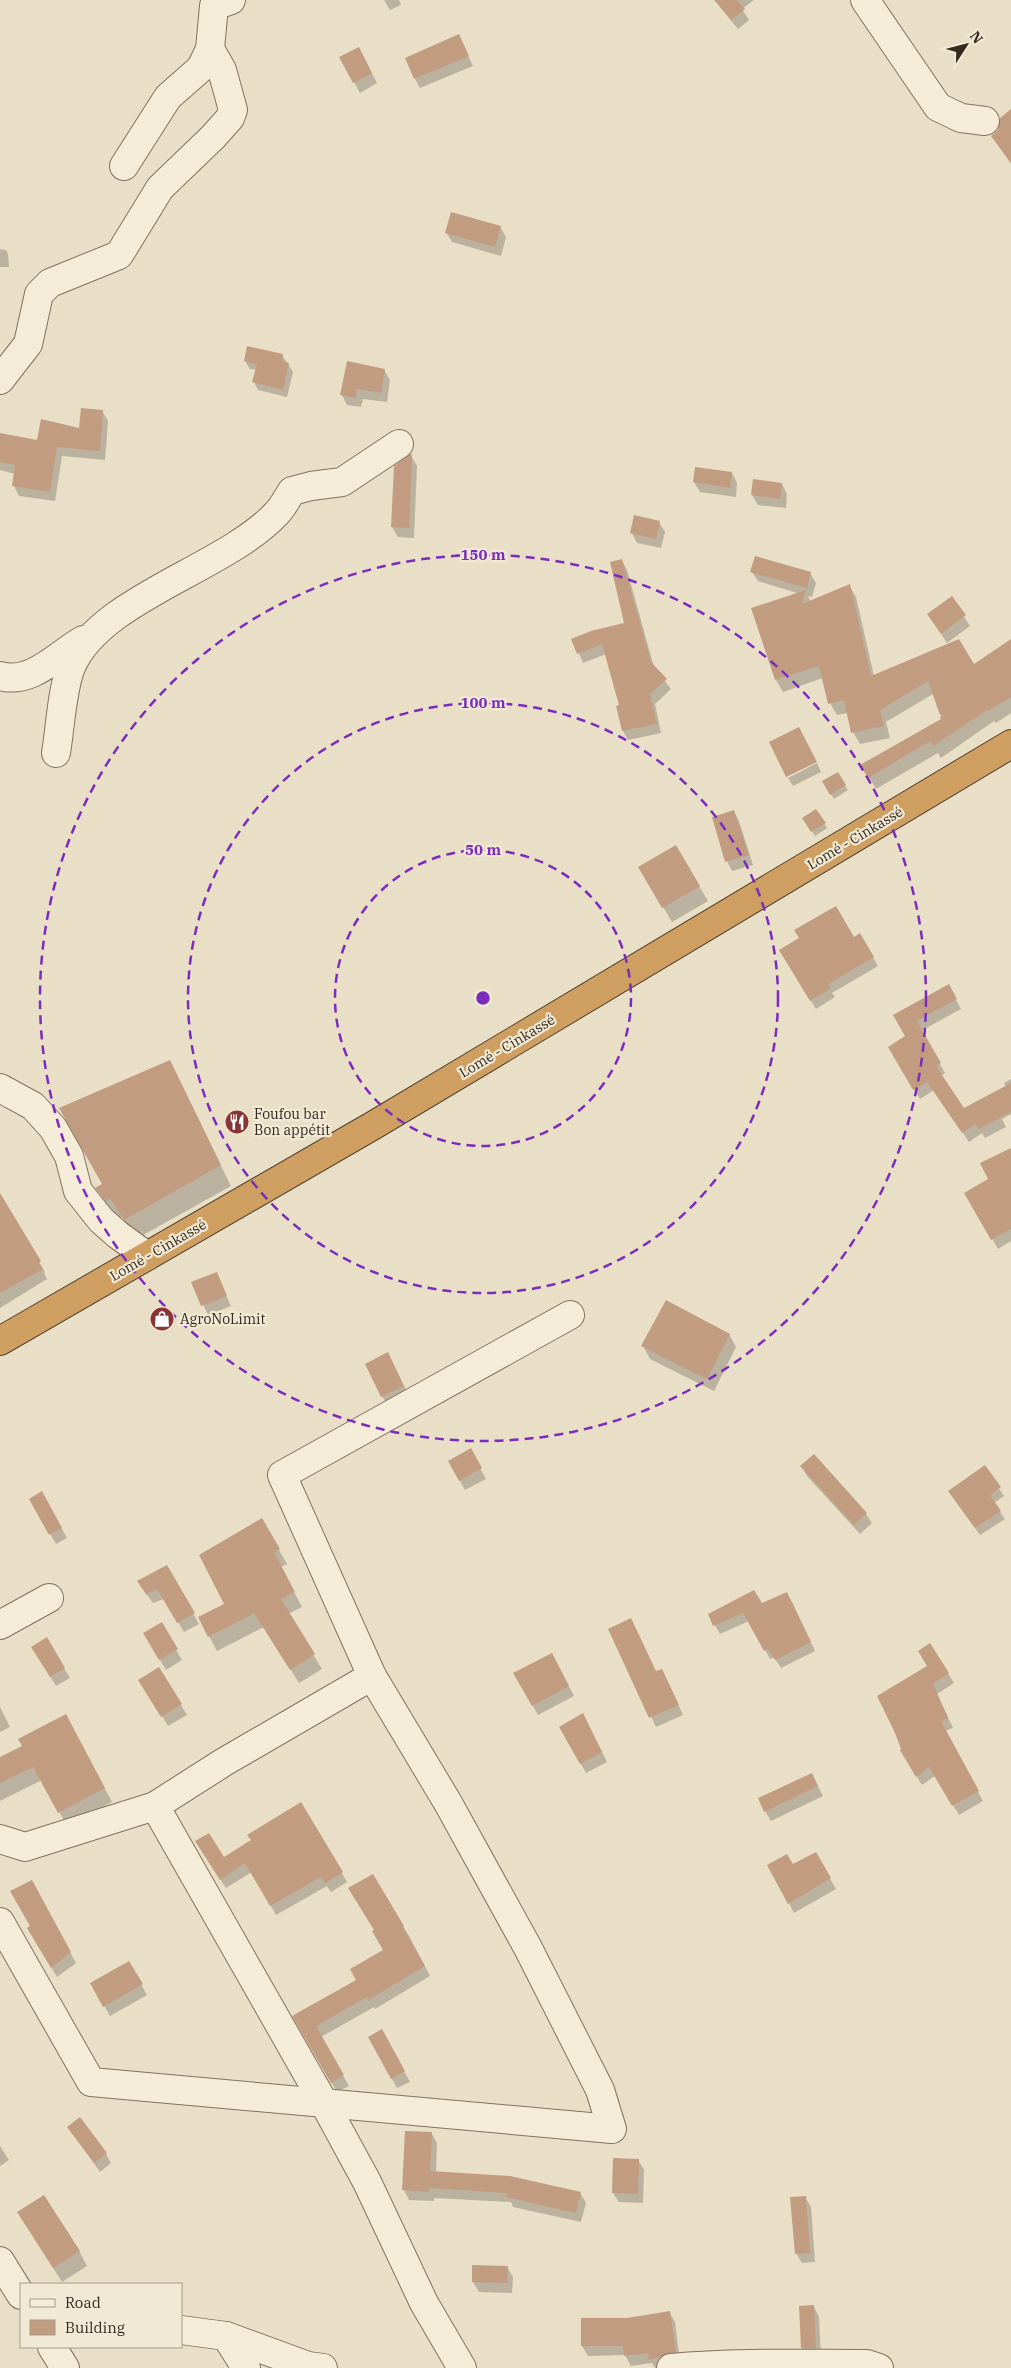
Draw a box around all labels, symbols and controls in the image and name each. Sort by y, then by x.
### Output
north arrow [941,20,991,70]
text: N [966,28,987,47]
text: 150 m [460,545,506,564]
text: 100 m [460,693,506,712]
street label: Lomé - Cinkassé [804,802,906,874]
text: 50 m [465,840,501,859]
centre of rings [474,989,492,1007]
street label: Lomé - Cinkassé [456,1010,558,1082]
place label: Foufou bar Bon appétit [254,1105,330,1139]
restaurant icon: Foufou bar Bon appétit [224,1109,250,1135]
street label: Lomé - Cinkassé [107,1215,209,1285]
shop icon: AgroNoLimit [149,1306,175,1332]
place label: AgroNoLimit [180,1310,266,1328]
legend [20,2283,182,2348]
text: Road [65,2293,101,2312]
text: Building [65,2318,125,2337]

